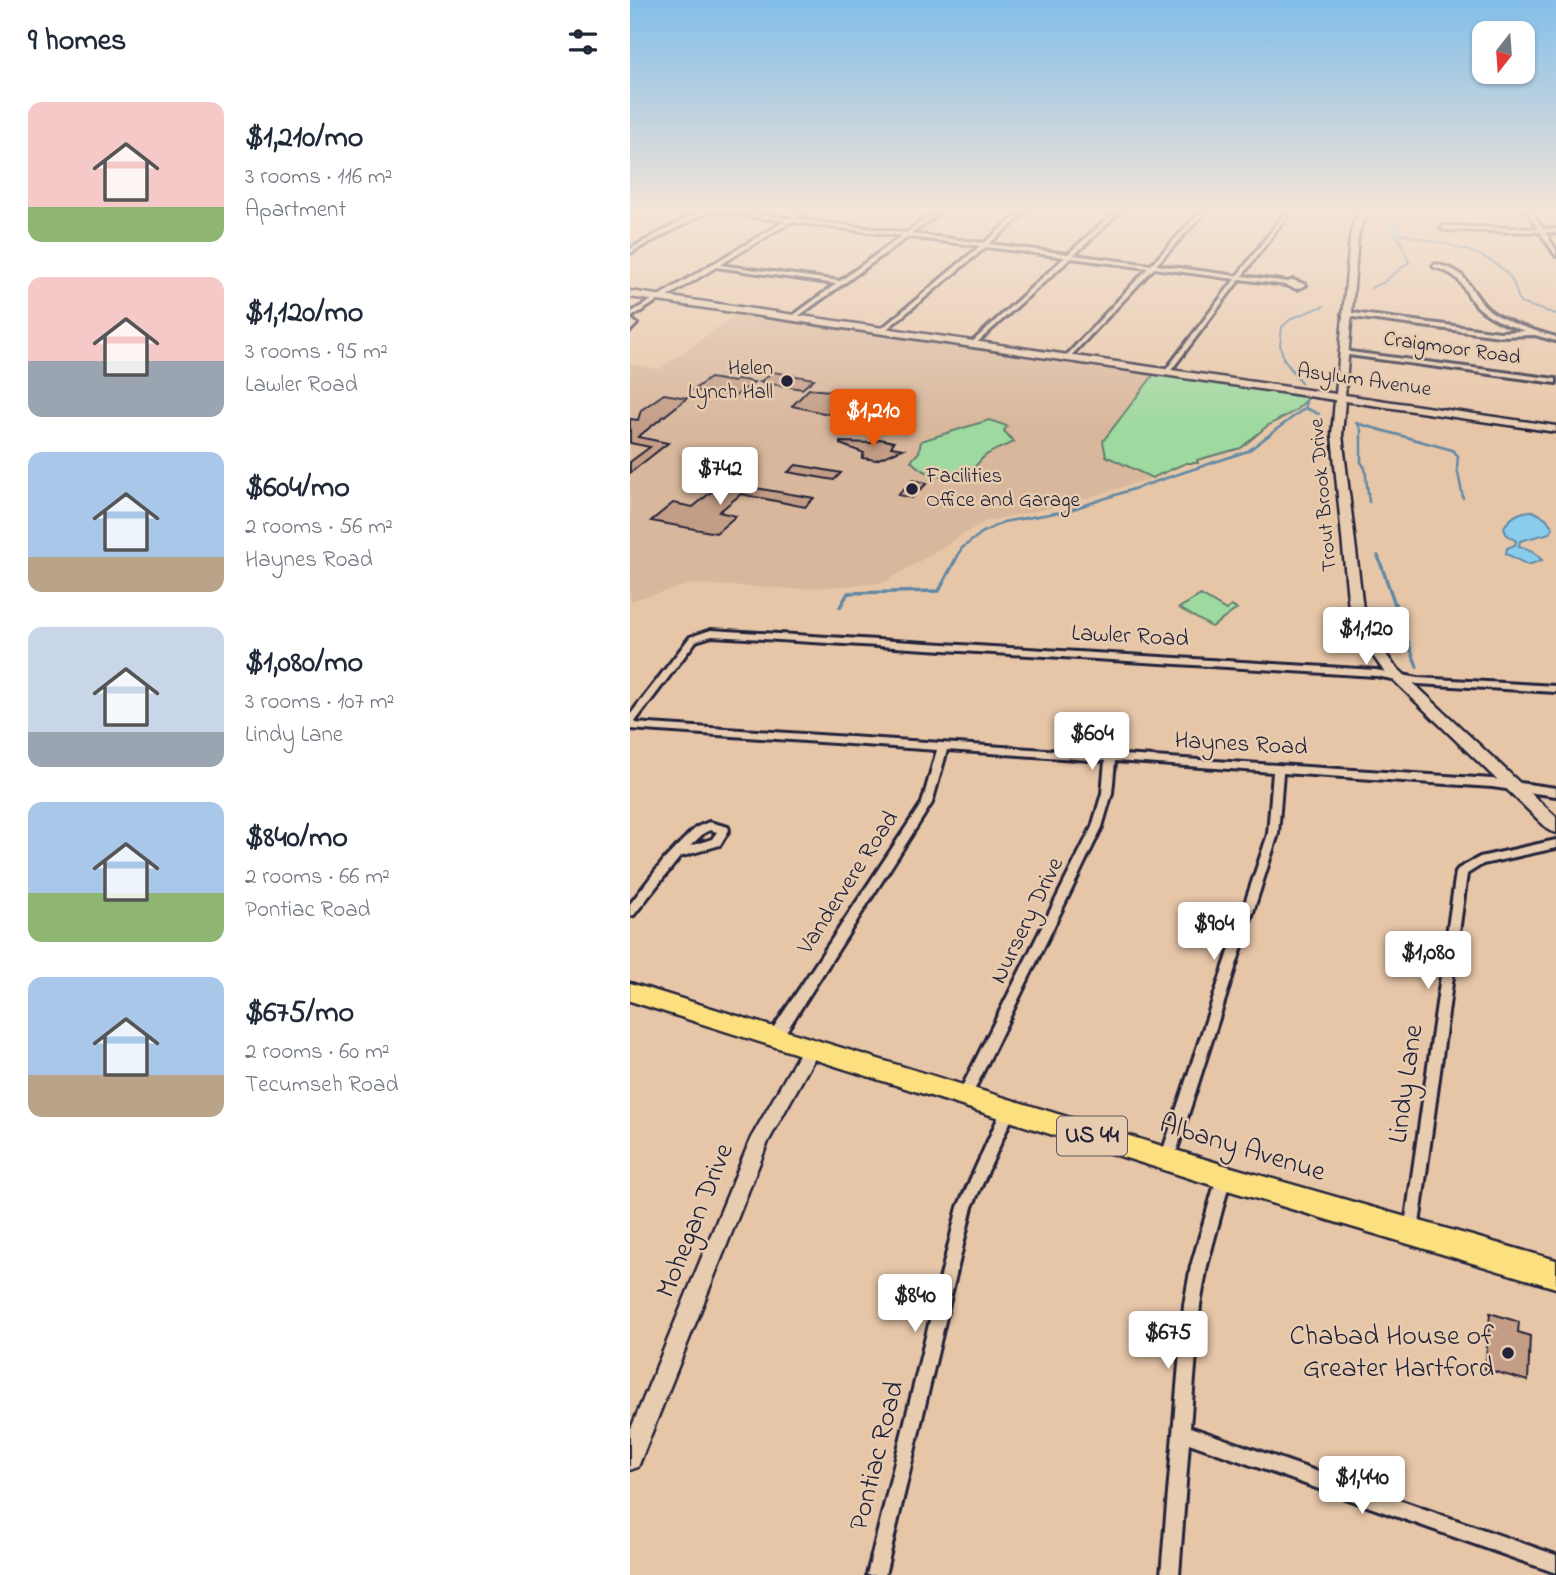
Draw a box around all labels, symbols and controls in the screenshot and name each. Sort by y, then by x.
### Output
text: 9 homes [28,20,126,64]
north arrow [1472,21,1535,84]
map controls [1472,21,1535,84]
icon: filters [564,23,602,61]
text: $1,210/mo [245,117,363,161]
icon: home [84,130,168,214]
text: 3 rooms · 116 m² [245,161,392,194]
text: Apartment [245,194,346,227]
text: $1,120/mo [245,292,363,336]
icon: home [84,305,168,389]
street label: Craigmoor Road [1381,325,1523,375]
text: 3 rooms · 95 m² [245,336,388,369]
place label: Helen Lynch Hall [688,354,773,410]
street label: Asylum Avenue [1295,357,1434,407]
text: Lawler Road [245,369,358,402]
marker: Helen Lynch Hall [779,373,795,389]
pin: $1,210 [816,390,930,449]
text: $1,210 [846,395,900,428]
street label: Trout Brook Drive [1302,416,1346,573]
pin: $742 [679,448,761,507]
text: $742 [698,453,742,486]
place label: Facilities Office and Garage [925,462,1080,518]
text: $604/mo [245,467,350,511]
icon: home [84,480,168,564]
marker: Facilities Office and Garage [904,481,920,497]
text: 2 rooms · 56 m² [245,511,393,544]
text: Haynes Road [245,544,373,577]
pin: $1,120 [1309,608,1423,667]
text: $1,120 [1339,613,1393,646]
street label: Lawler Road [1070,616,1190,658]
text: $1,080/mo [245,642,363,686]
icon: home [84,655,168,739]
text: 3 rooms · 107 m² [245,686,394,719]
pin: $604 [1051,712,1133,772]
text: $604 [1070,718,1114,751]
text: Lindy Lane [245,719,343,752]
street label: Haynes Road [1173,724,1309,767]
street label: Vandervere Road [789,804,909,963]
text: $840/mo [245,817,348,861]
icon: home [84,830,168,914]
street label: Nursery Drive [982,851,1075,991]
text: 2 rooms · 66 m² [245,861,390,894]
text: Pontiac Road [245,894,371,927]
pin: $904 [1173,902,1255,962]
text: $904 [1194,908,1234,941]
pin: $1,080 [1371,932,1485,991]
text: $1,080 [1401,937,1455,970]
text: $675/mo [245,992,354,1036]
icon: home [84,1005,168,1089]
street label: Lindy Lane [1378,1022,1436,1146]
text: 2 rooms · 60 m² [245,1036,390,1069]
text: Tecumseh Road [245,1069,398,1102]
street label: Albany Avenue [1154,1104,1331,1194]
road number: US 44 [1057,1116,1127,1156]
street label: Mohegan Drive [646,1137,746,1305]
pin: $840 [874,1274,956,1334]
text: $840 [894,1280,936,1313]
pin: $675 [1127,1312,1209,1371]
text: $675 [1145,1317,1191,1350]
place label: Chabad House of Greater Hartford [1289,1317,1494,1390]
marker: Chabad House of Greater Hartford [1500,1345,1516,1361]
street label: Pontiac Road [840,1377,916,1535]
pin: $1,440 [1305,1456,1419,1516]
text: $1,440 [1335,1462,1389,1495]

